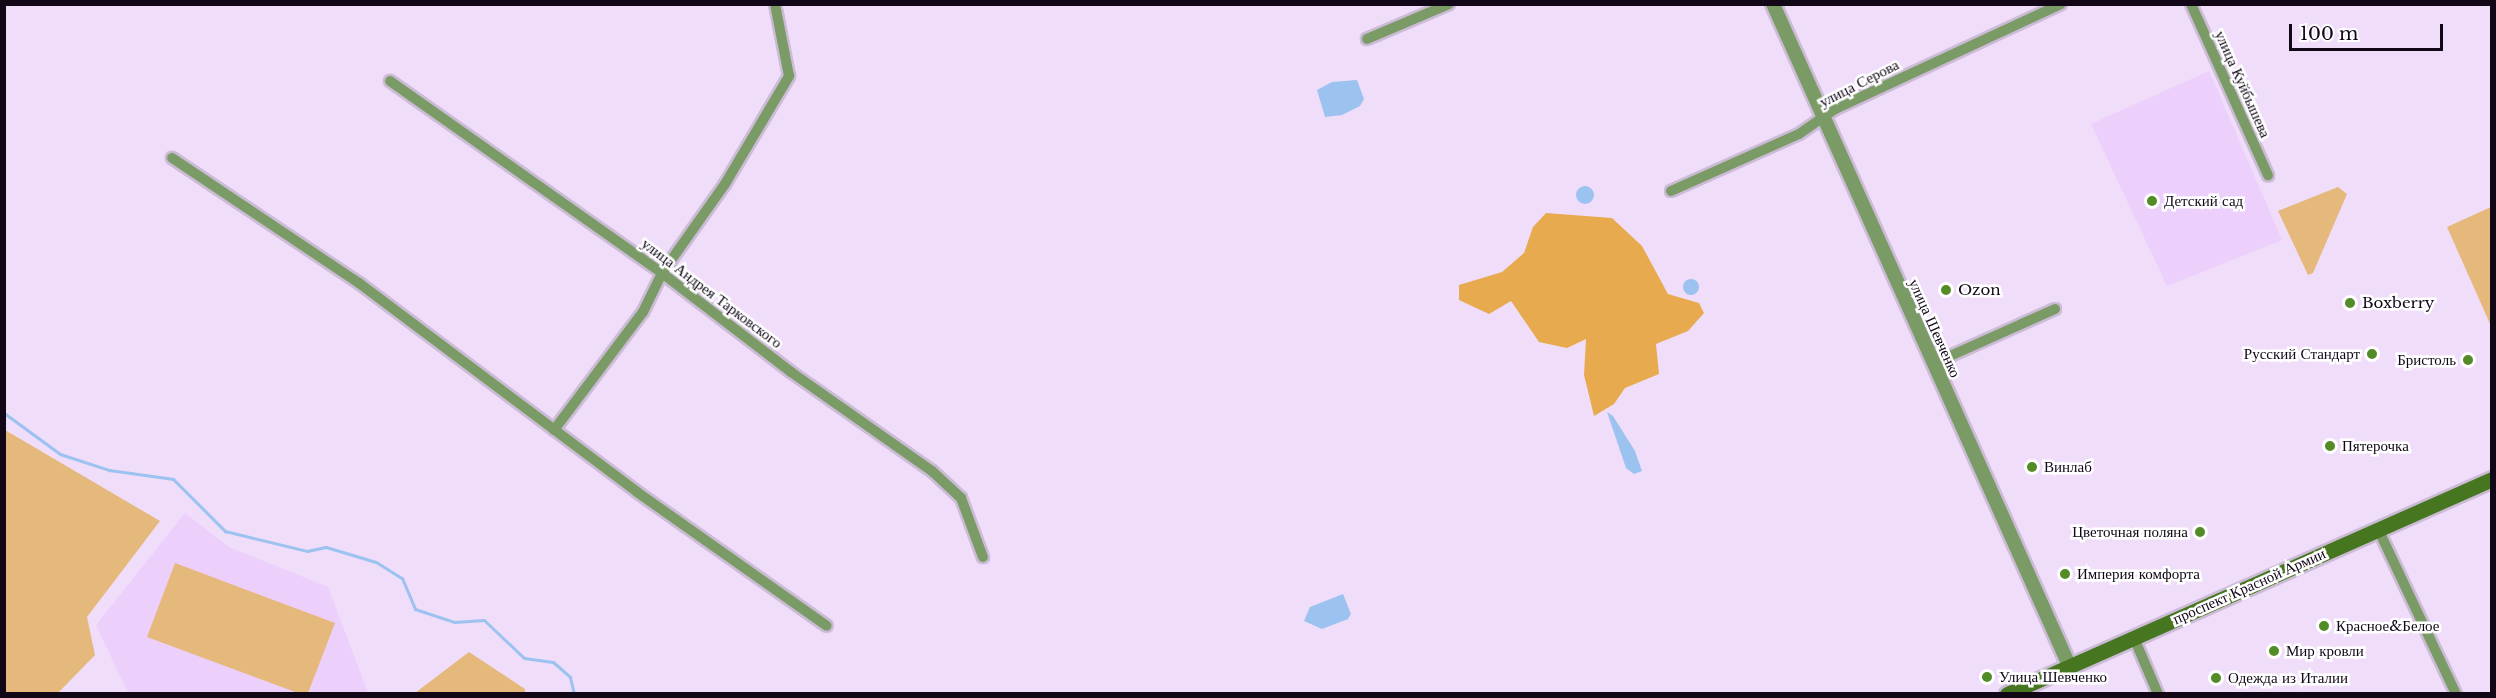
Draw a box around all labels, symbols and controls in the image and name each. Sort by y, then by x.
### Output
scale bar [2292,12,2446,50]
text: 100 m [2300,23,2358,45]
street label: улица Куйбышева [2211,28,2275,140]
street label: улица Серова [1816,55,1902,111]
place label: Детский сад [2164,192,2243,210]
marker: Детский сад [2145,194,2159,208]
street label: улица Андрея Тарковского [638,234,786,352]
street label: улица Шевченко [1905,276,1965,380]
place label: Ozon [1958,281,2001,299]
marker: Ozon [1939,283,1953,297]
place label: Boxberry [2362,294,2434,312]
marker: Boxberry [2343,296,2357,310]
place label: Русский Стандарт [2244,345,2360,363]
marker: Русский Стандарт [2365,347,2379,361]
place label: Бристоль [2397,351,2456,369]
marker: Бристоль [2461,353,2475,367]
place label: Пятерочка [2342,437,2409,455]
marker: Пятерочка [2323,439,2337,453]
place label: Винлаб [2044,458,2092,476]
marker: Винлаб [2025,460,2039,474]
place label: Цветочная поляна [2072,523,2188,541]
marker: Цветочная поляна [2193,525,2207,539]
street label: проспект Красной Армии [2170,544,2328,628]
place label: Империя комфорта [2077,565,2200,583]
marker: Империя комфорта [2058,567,2072,581]
place label: Красное&Белое [2336,617,2439,635]
marker: Красное&Белое [2317,619,2331,633]
place label: Мир кровли [2286,642,2364,660]
marker: Мир кровли [2267,644,2281,658]
place label: Улица Шевченко [1999,668,2107,686]
place label: Одежда из Италии [2228,669,2348,687]
marker: Улица Шевченко [1980,670,1994,684]
marker: Одежда из Италии [2209,671,2223,685]

